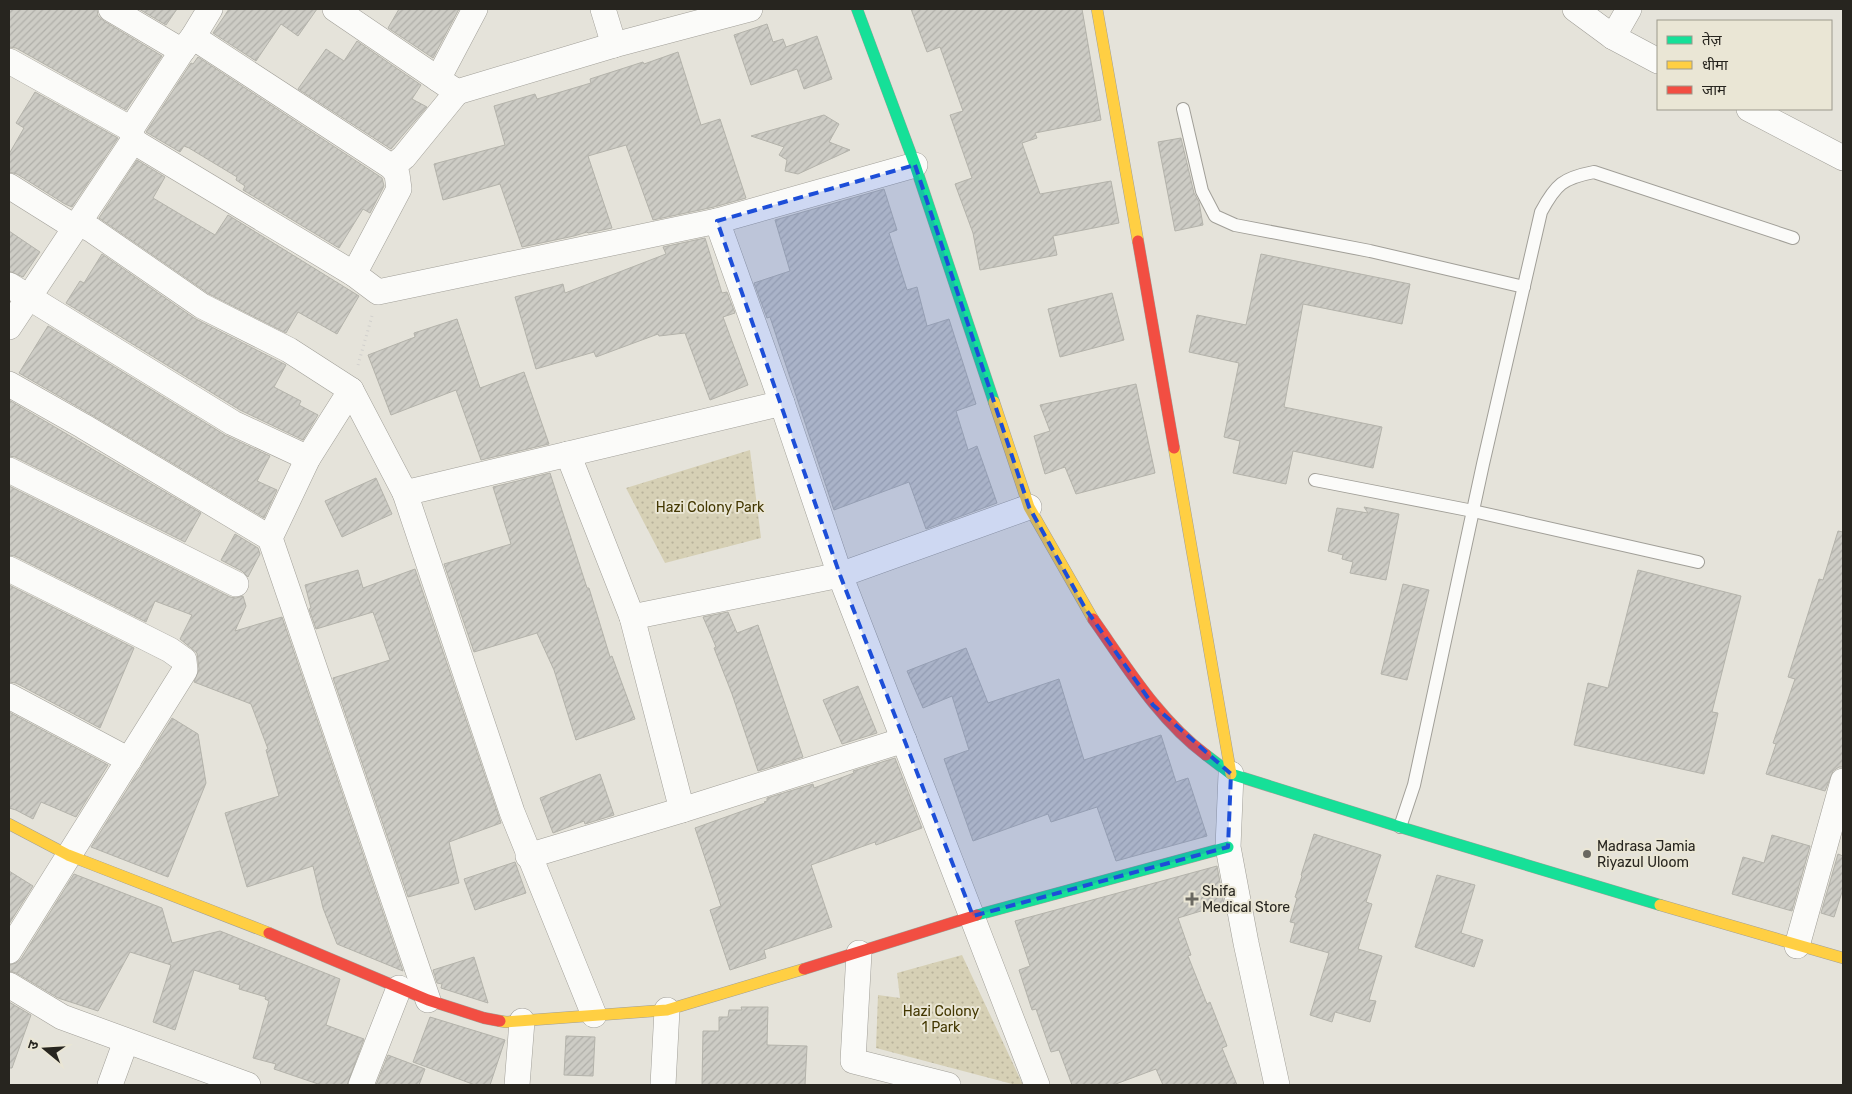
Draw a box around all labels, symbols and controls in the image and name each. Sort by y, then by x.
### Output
legend [1657,20,1832,110]
text: तेज़ [1702,31,1723,49]
text: धीमा [1702,56,1729,74]
text: जाम [1702,81,1727,99]
park label: Hazi Colony Park [656,499,765,516]
place label: Madrasa Jamia Riyazul Uloom [1597,838,1696,871]
marker: Madrasa Jamia Riyazul Uloom [1581,848,1593,860]
place label: Shifa Medical Store [1202,883,1290,916]
marker: Shifa Medical Store [1186,893,1198,905]
park label: Hazi Colony 1 Park [903,1003,979,1036]
north arrow [20,1024,70,1074]
text: उ [24,1038,43,1052]

